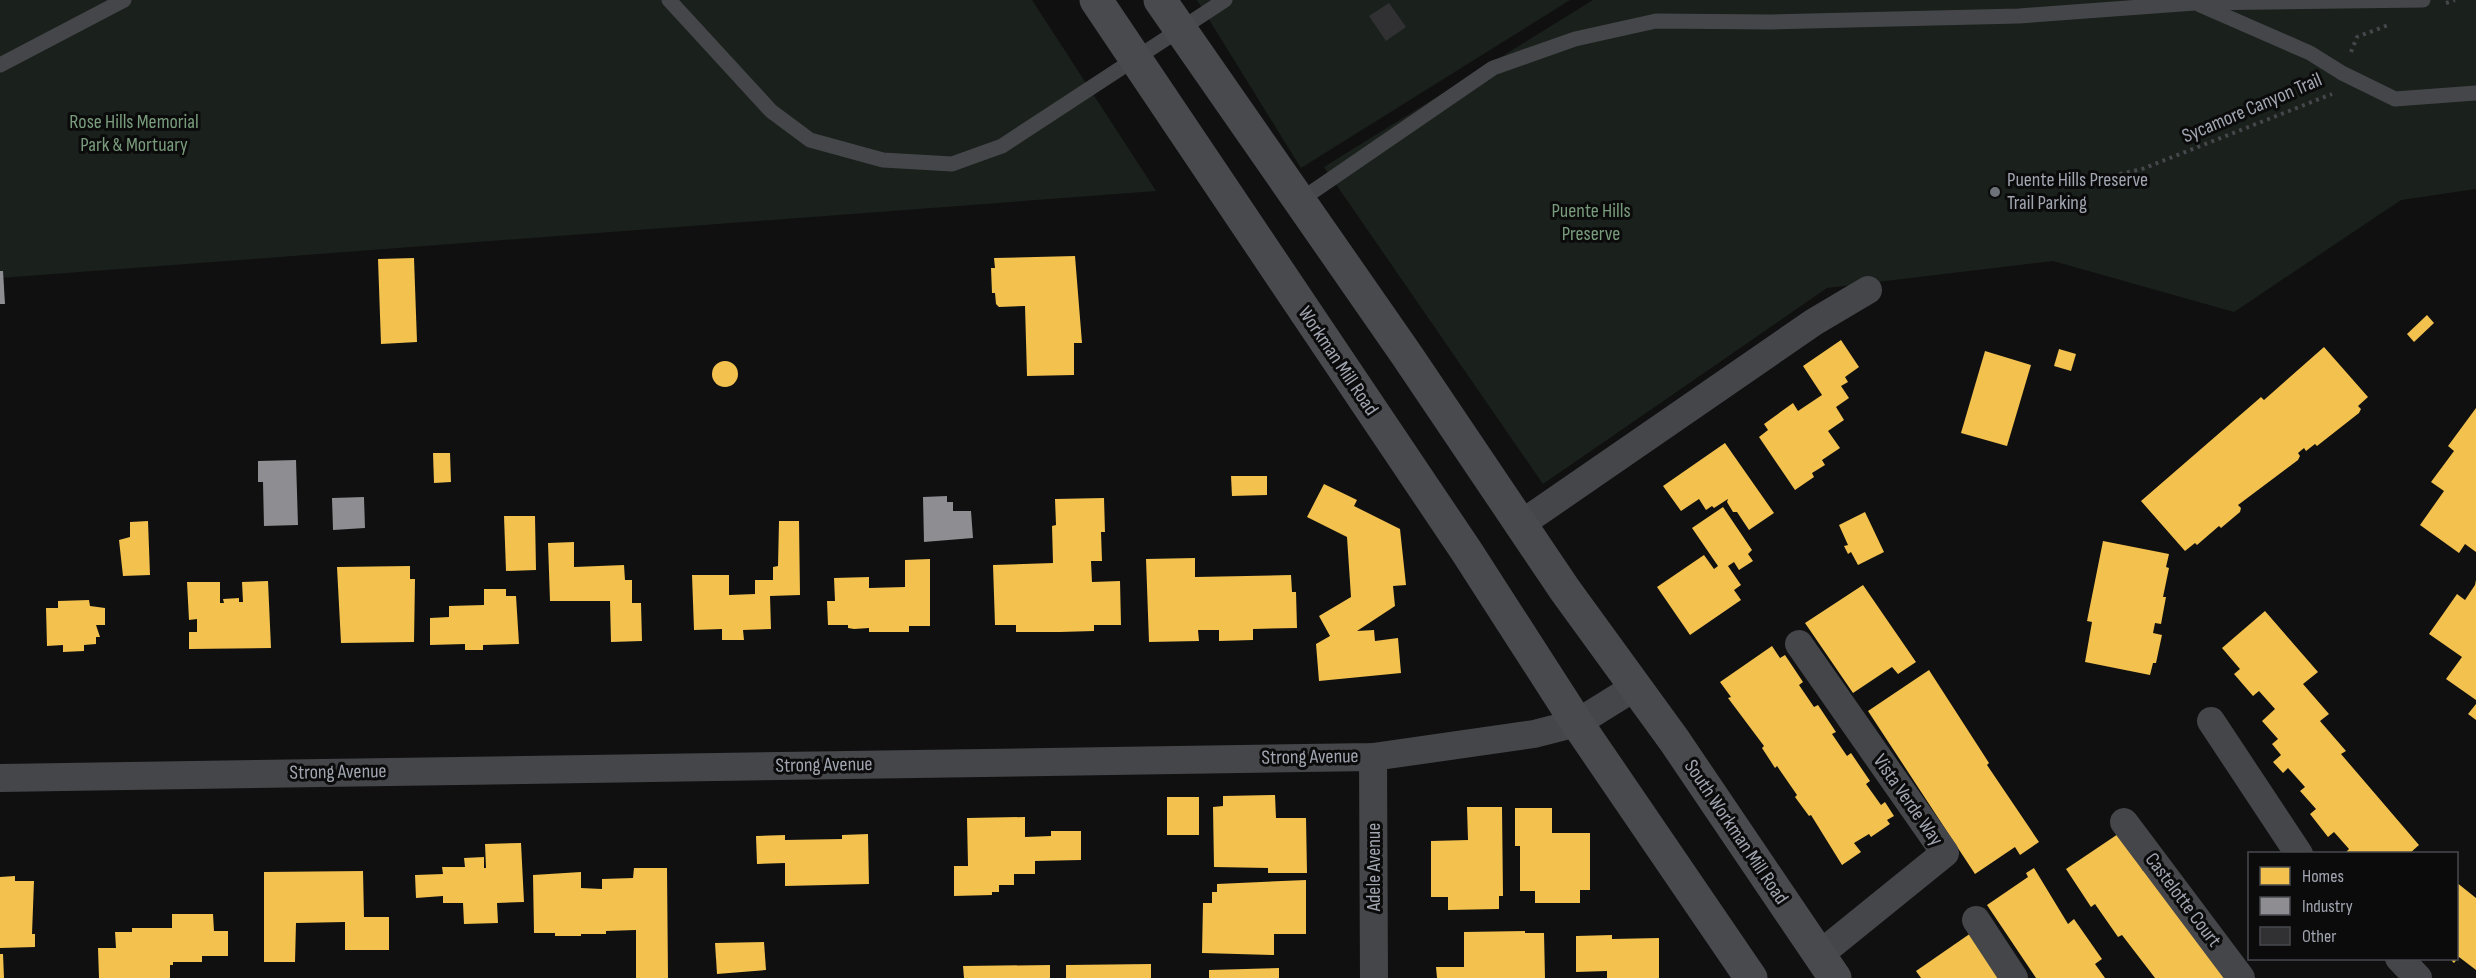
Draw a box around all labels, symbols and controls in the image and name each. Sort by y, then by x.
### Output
street label: Sycamore Canyon Trail [2178,68,2326,148]
park label: Rose Hills Memorial Park & Mortuary [69,110,199,157]
place label: Puente Hills Preserve Trail Parking [2007,168,2148,215]
marker: Puente Hills Preserve Trail Parking [1988,185,2002,199]
park label: Puente Hills Preserve [1551,199,1631,246]
street label: Workman Mill Road [1293,302,1383,420]
street label: Strong Avenue [1261,744,1359,770]
street label: Vista Verde Way [1868,750,1948,850]
street label: Strong Avenue [775,752,873,778]
street label: South Workman Mill Road [1679,755,1793,909]
street label: Strong Avenue [289,759,387,785]
street label: Adele Avenue [1362,823,1386,912]
street label: Castelotte Court [2140,848,2226,952]
legend [2248,852,2458,960]
text: Homes [2302,866,2344,887]
text: Industry [2302,896,2353,917]
text: Other [2302,926,2336,947]

